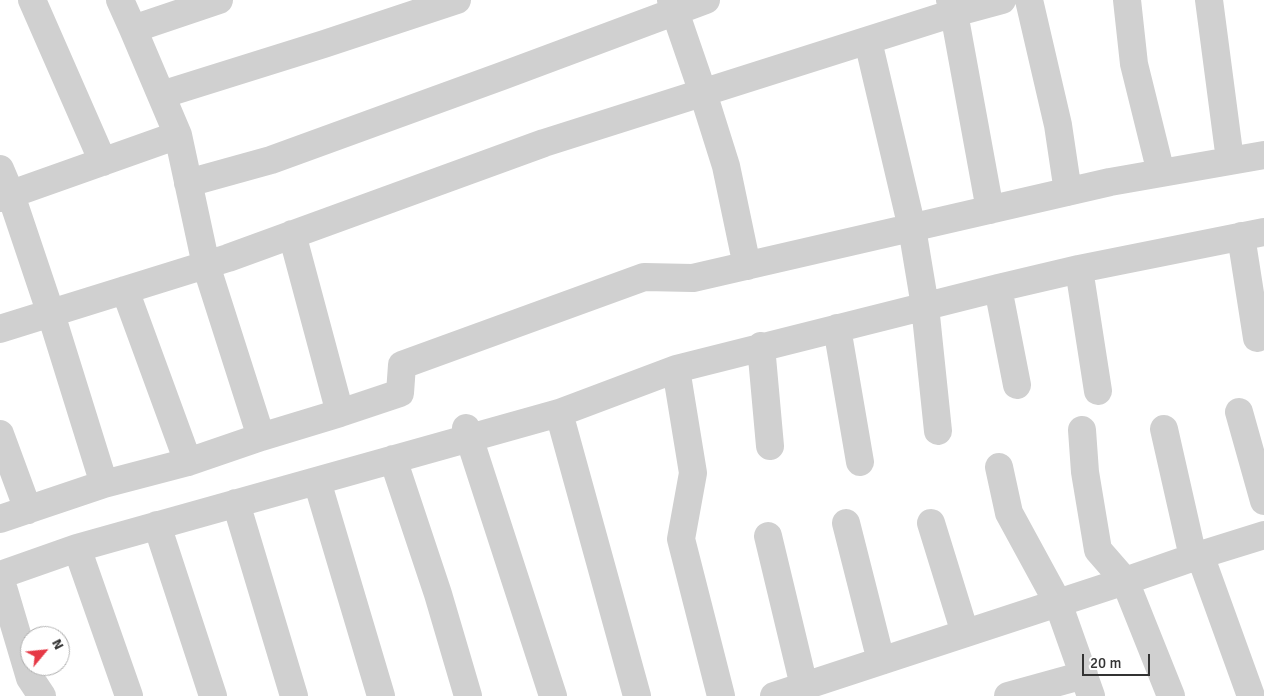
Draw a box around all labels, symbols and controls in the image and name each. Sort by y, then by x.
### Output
north arrow [20,626,70,676]
text: N [48,636,68,652]
scale bar [1084,644,1152,676]
text: 20 m [1090,654,1121,672]

